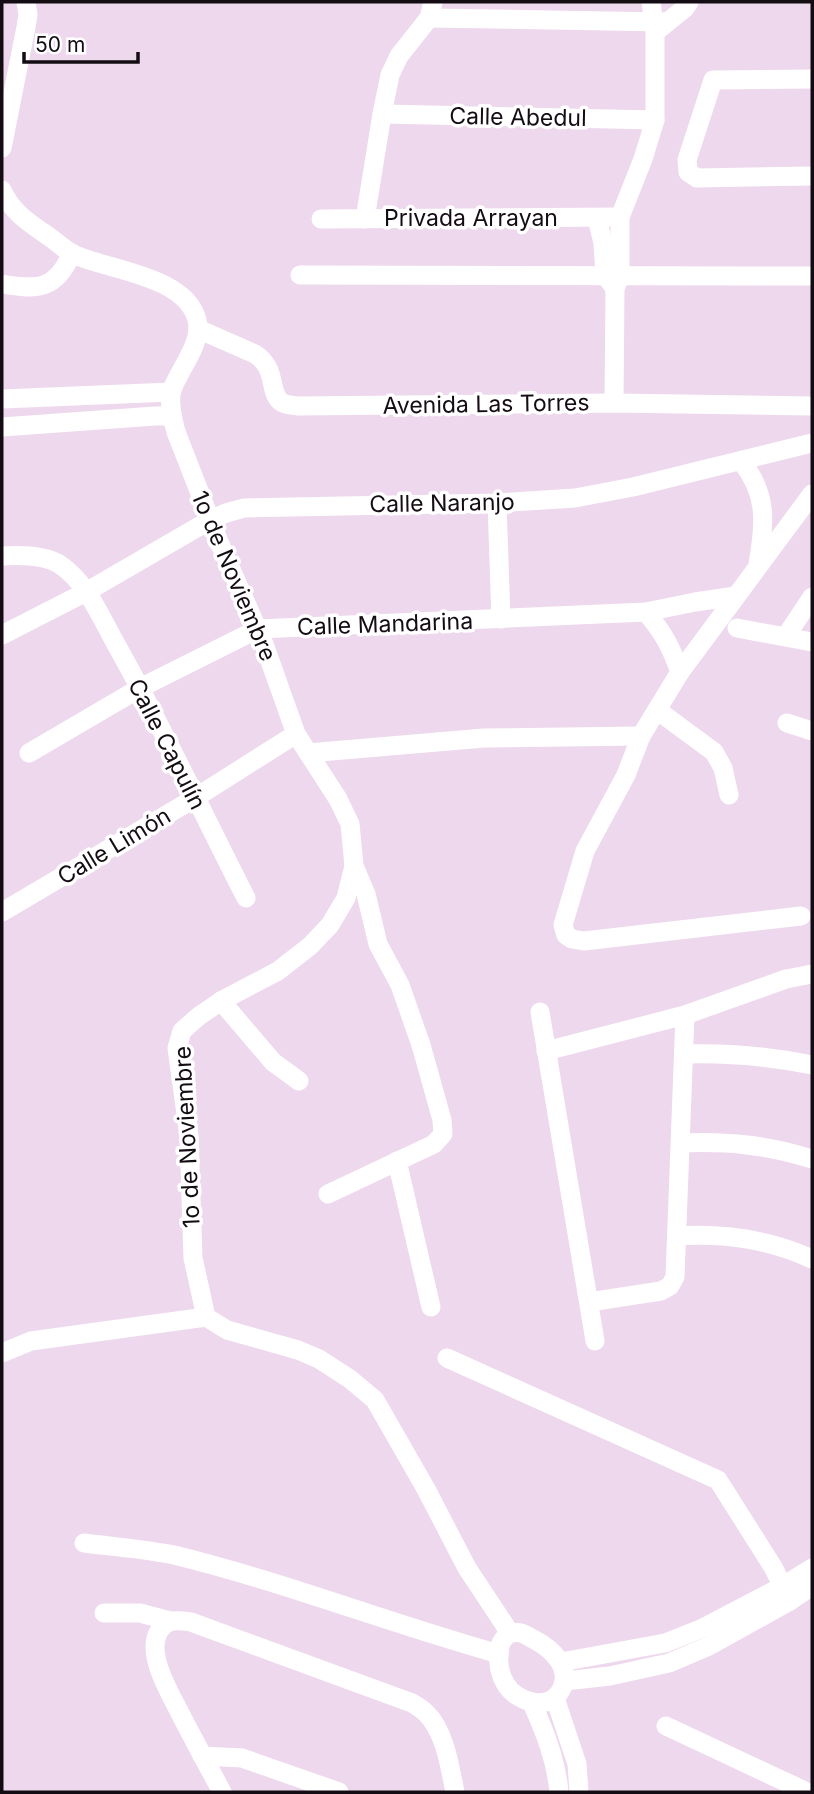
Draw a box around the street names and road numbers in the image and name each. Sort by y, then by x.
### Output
street label: Calle Abedul [449,102,587,132]
street label: Privada Arrayan [384,204,558,232]
street label: Avenida Las Torres [382,388,590,420]
street label: 1o de Noviembre [186,487,282,665]
street label: Calle Naranjo [369,488,515,518]
street label: Calle Mandarina [297,607,473,641]
street label: Calle Capulín [122,674,212,814]
street label: Calle Limón [52,801,176,891]
street label: 1o de Noviembre [168,1045,206,1229]

